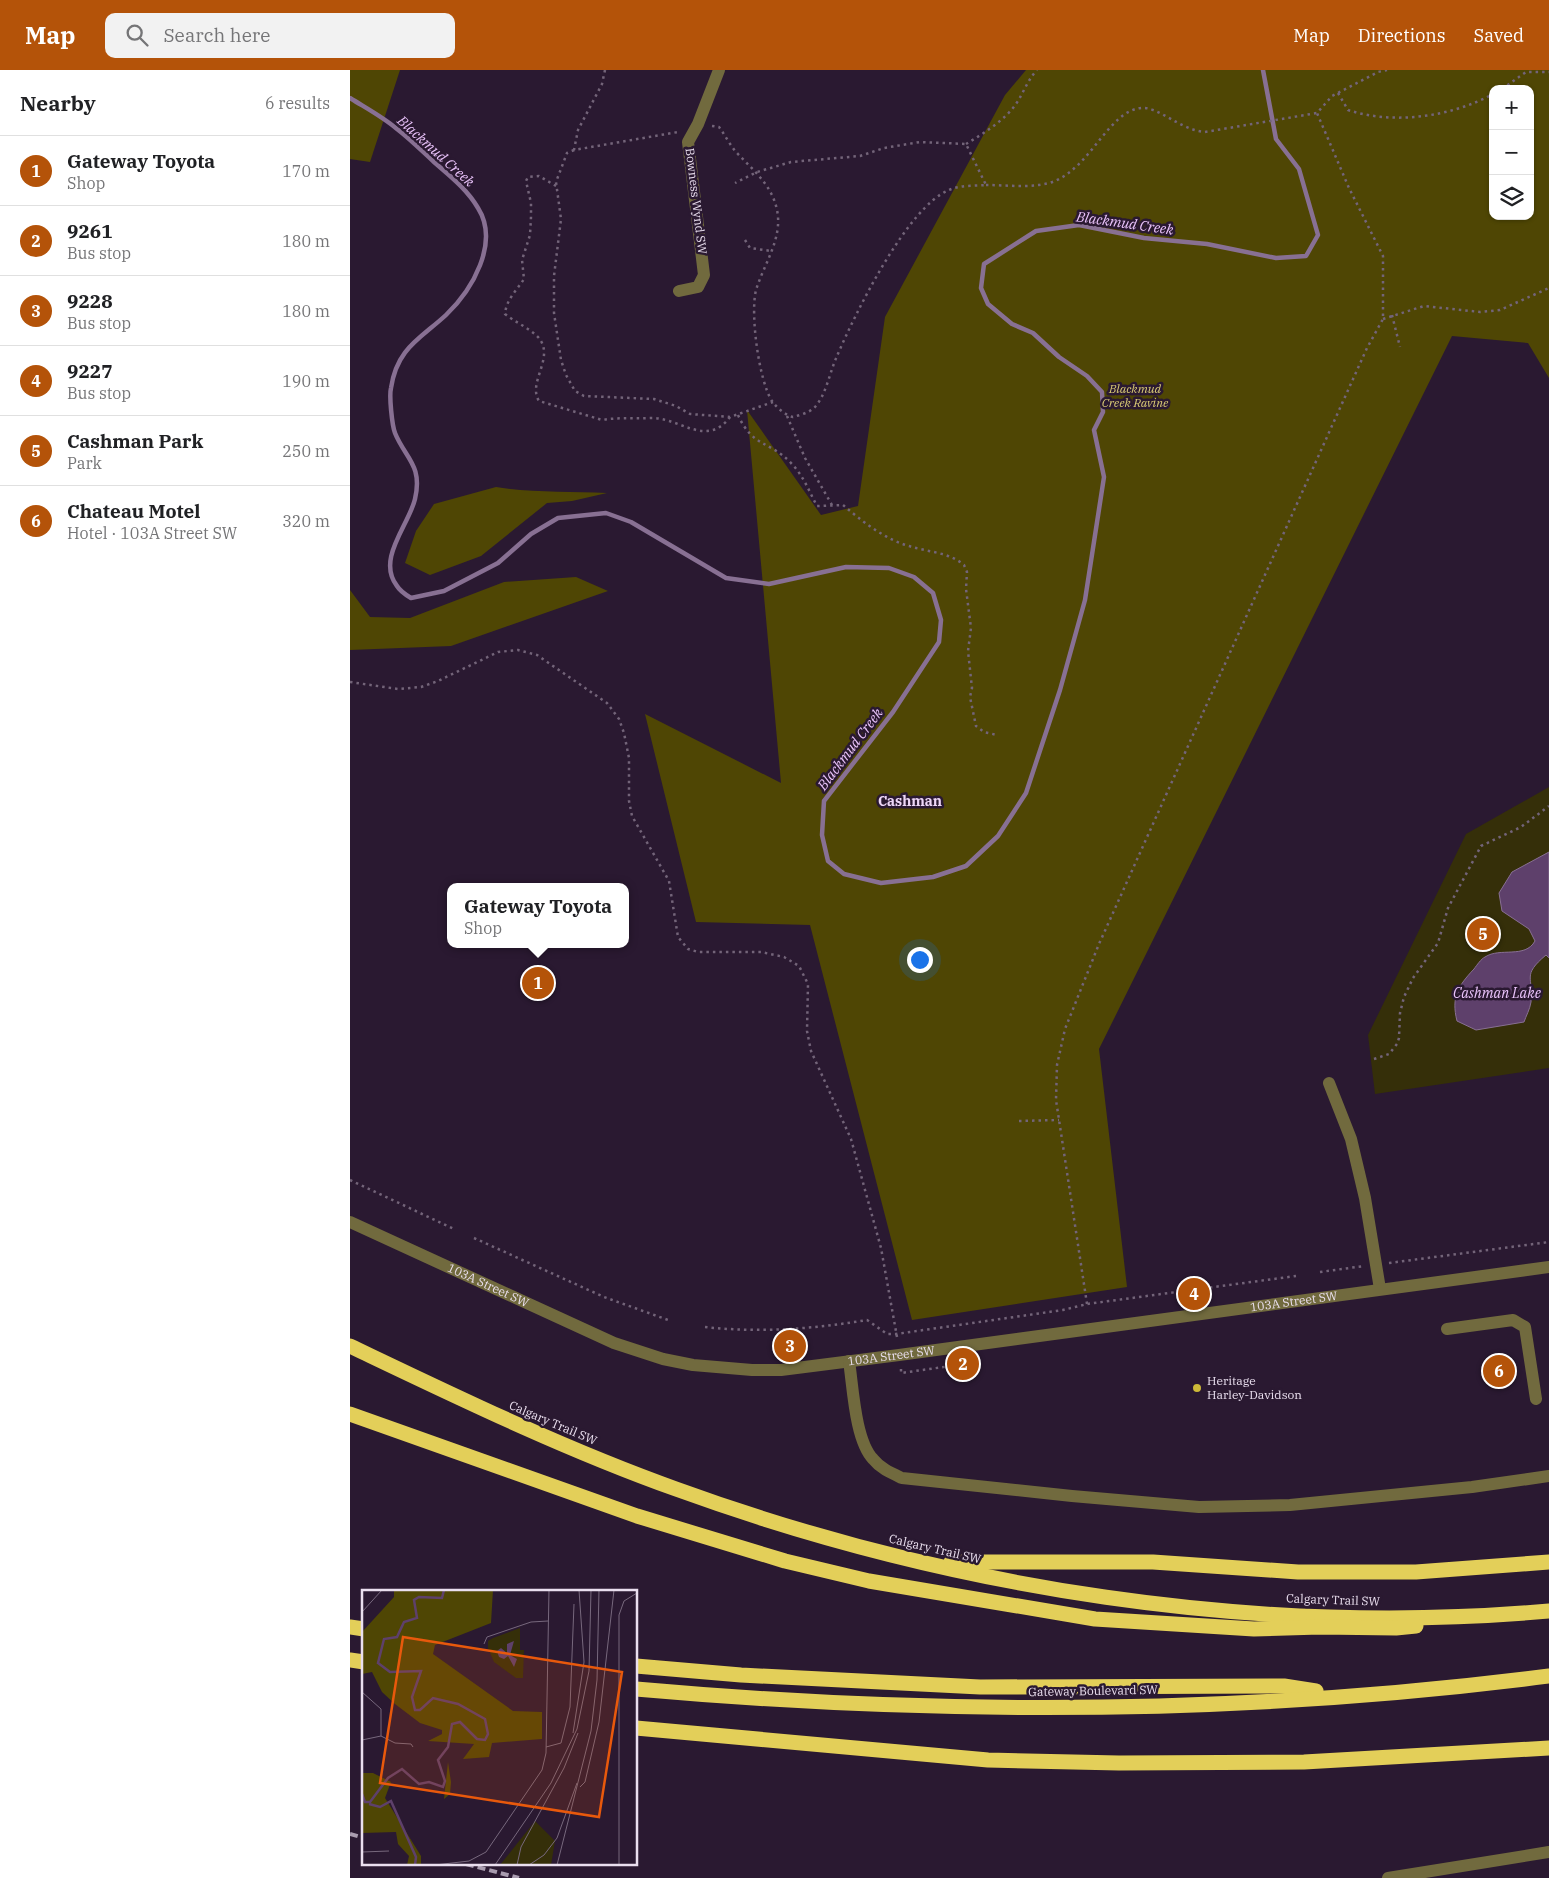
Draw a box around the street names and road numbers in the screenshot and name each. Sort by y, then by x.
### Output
street label: Bowness Wynd SW [683,147,710,255]
street label: 103A Street SW [445,1260,532,1310]
street label: 103A Street SW [1249,1288,1338,1314]
street label: 103A Street SW [847,1342,936,1368]
street label: Calgary Trail SW [507,1397,600,1448]
street label: Calgary Trail SW [888,1531,983,1566]
street label: Calgary Trail SW [1286,1590,1381,1609]
street label: Gateway Boulevard SW [1028,1682,1158,1699]

